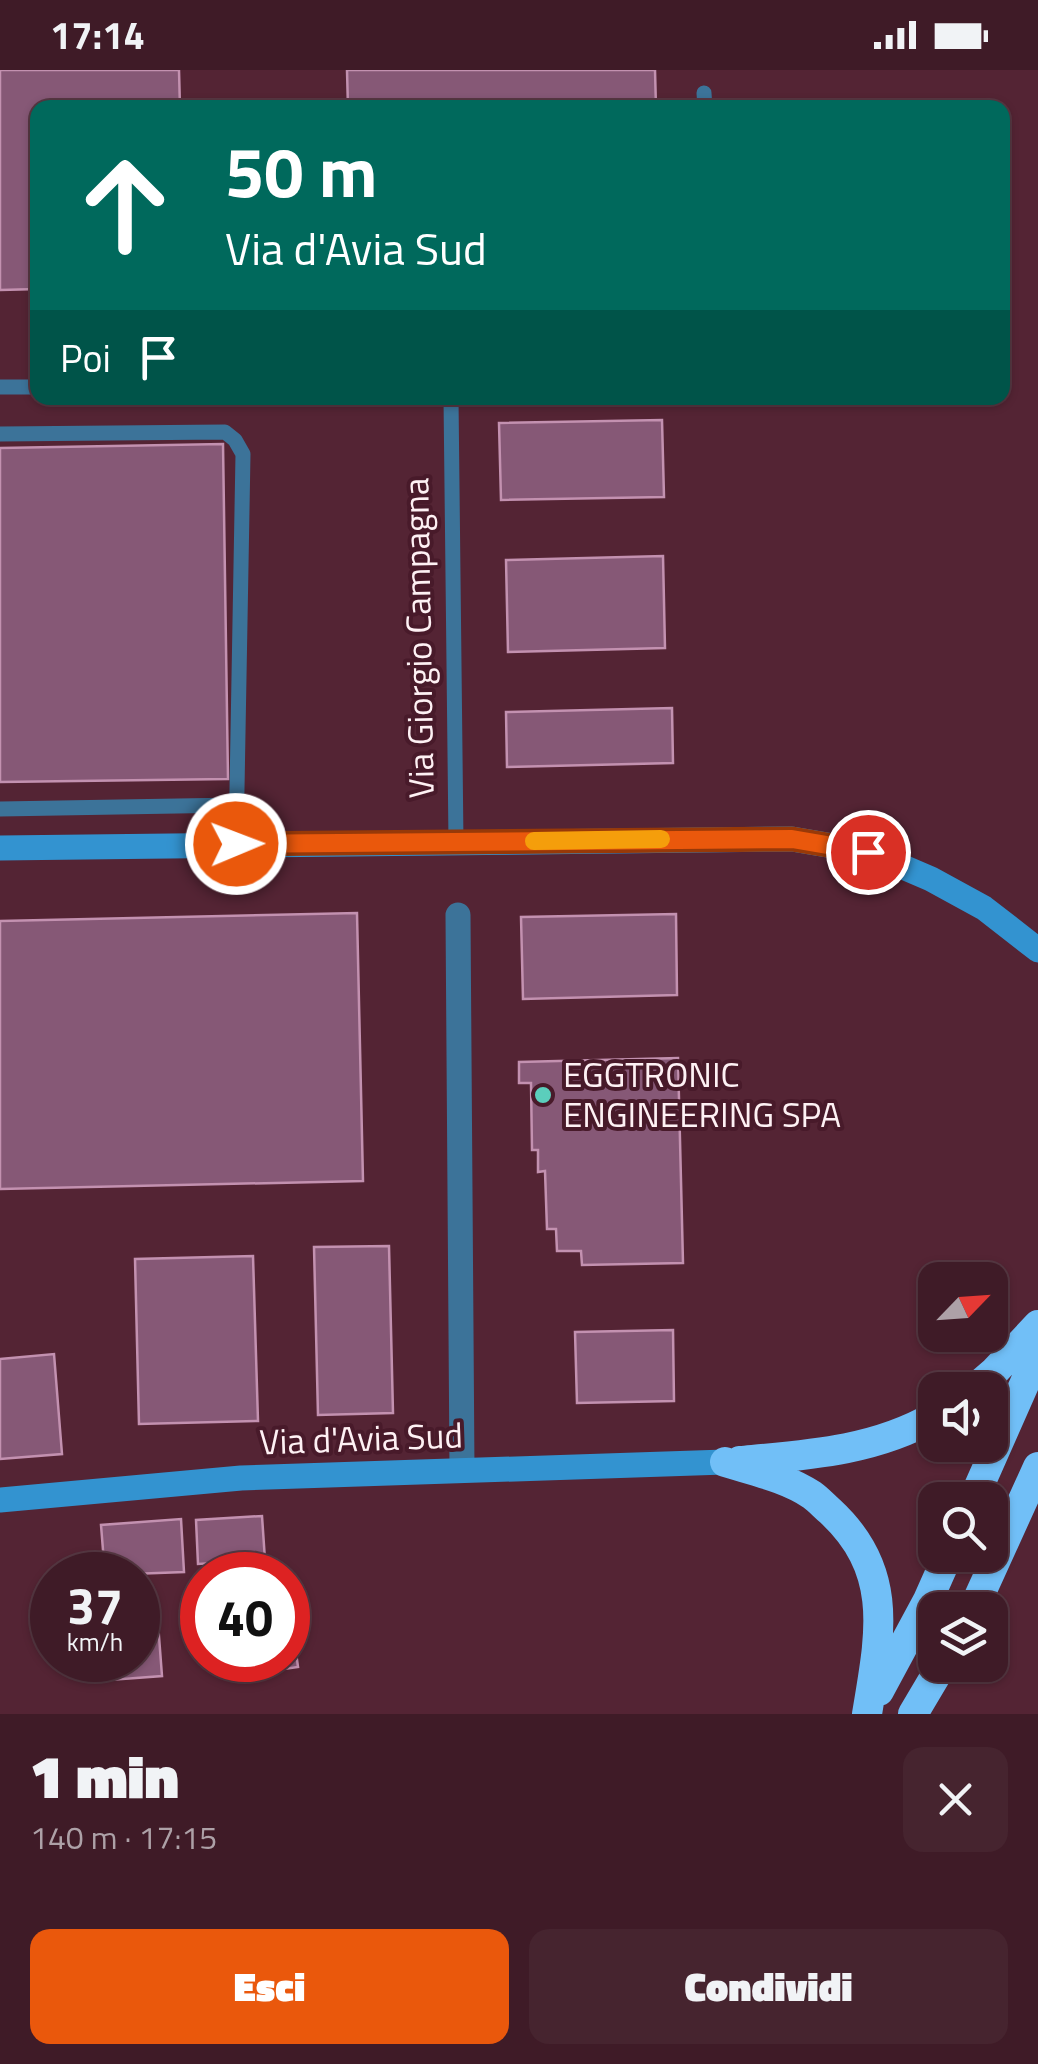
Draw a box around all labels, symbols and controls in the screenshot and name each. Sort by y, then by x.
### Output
text: 17:14 [50,6,145,64]
text: 50 m [225,118,378,224]
icon: ahead [60,140,190,270]
text: Via d'Avia Sud [225,214,487,282]
text: Poi [60,329,111,387]
icon: arrive [131,330,186,385]
street label: Via Giorgio Campagna [388,477,448,799]
position arrow [184,792,288,896]
pin [826,810,911,895]
icon: arrive [841,825,896,880]
place label: EGGTRONIC ENGINEERING SPA [563,1047,841,1141]
marker: EGGTRONIC ENGINEERING SPA [532,1084,554,1106]
north arrow [918,1262,1008,1352]
map controls [918,1262,1008,1682]
button: sound [918,1372,1008,1462]
street label: Via d'Avia Sud [258,1407,464,1469]
button: search [918,1482,1008,1572]
speed limit sign: 40 [180,1552,310,1682]
text: 37 [67,1567,123,1643]
button: layers [918,1592,1008,1682]
text: km/h [67,1623,123,1661]
text: 1 min [30,1730,179,1821]
button: close [903,1747,1008,1852]
text: 140 m · 17:15 [30,1813,217,1861]
button: Esci [30,1929,509,2044]
button: Condividi [529,1929,1008,2044]

